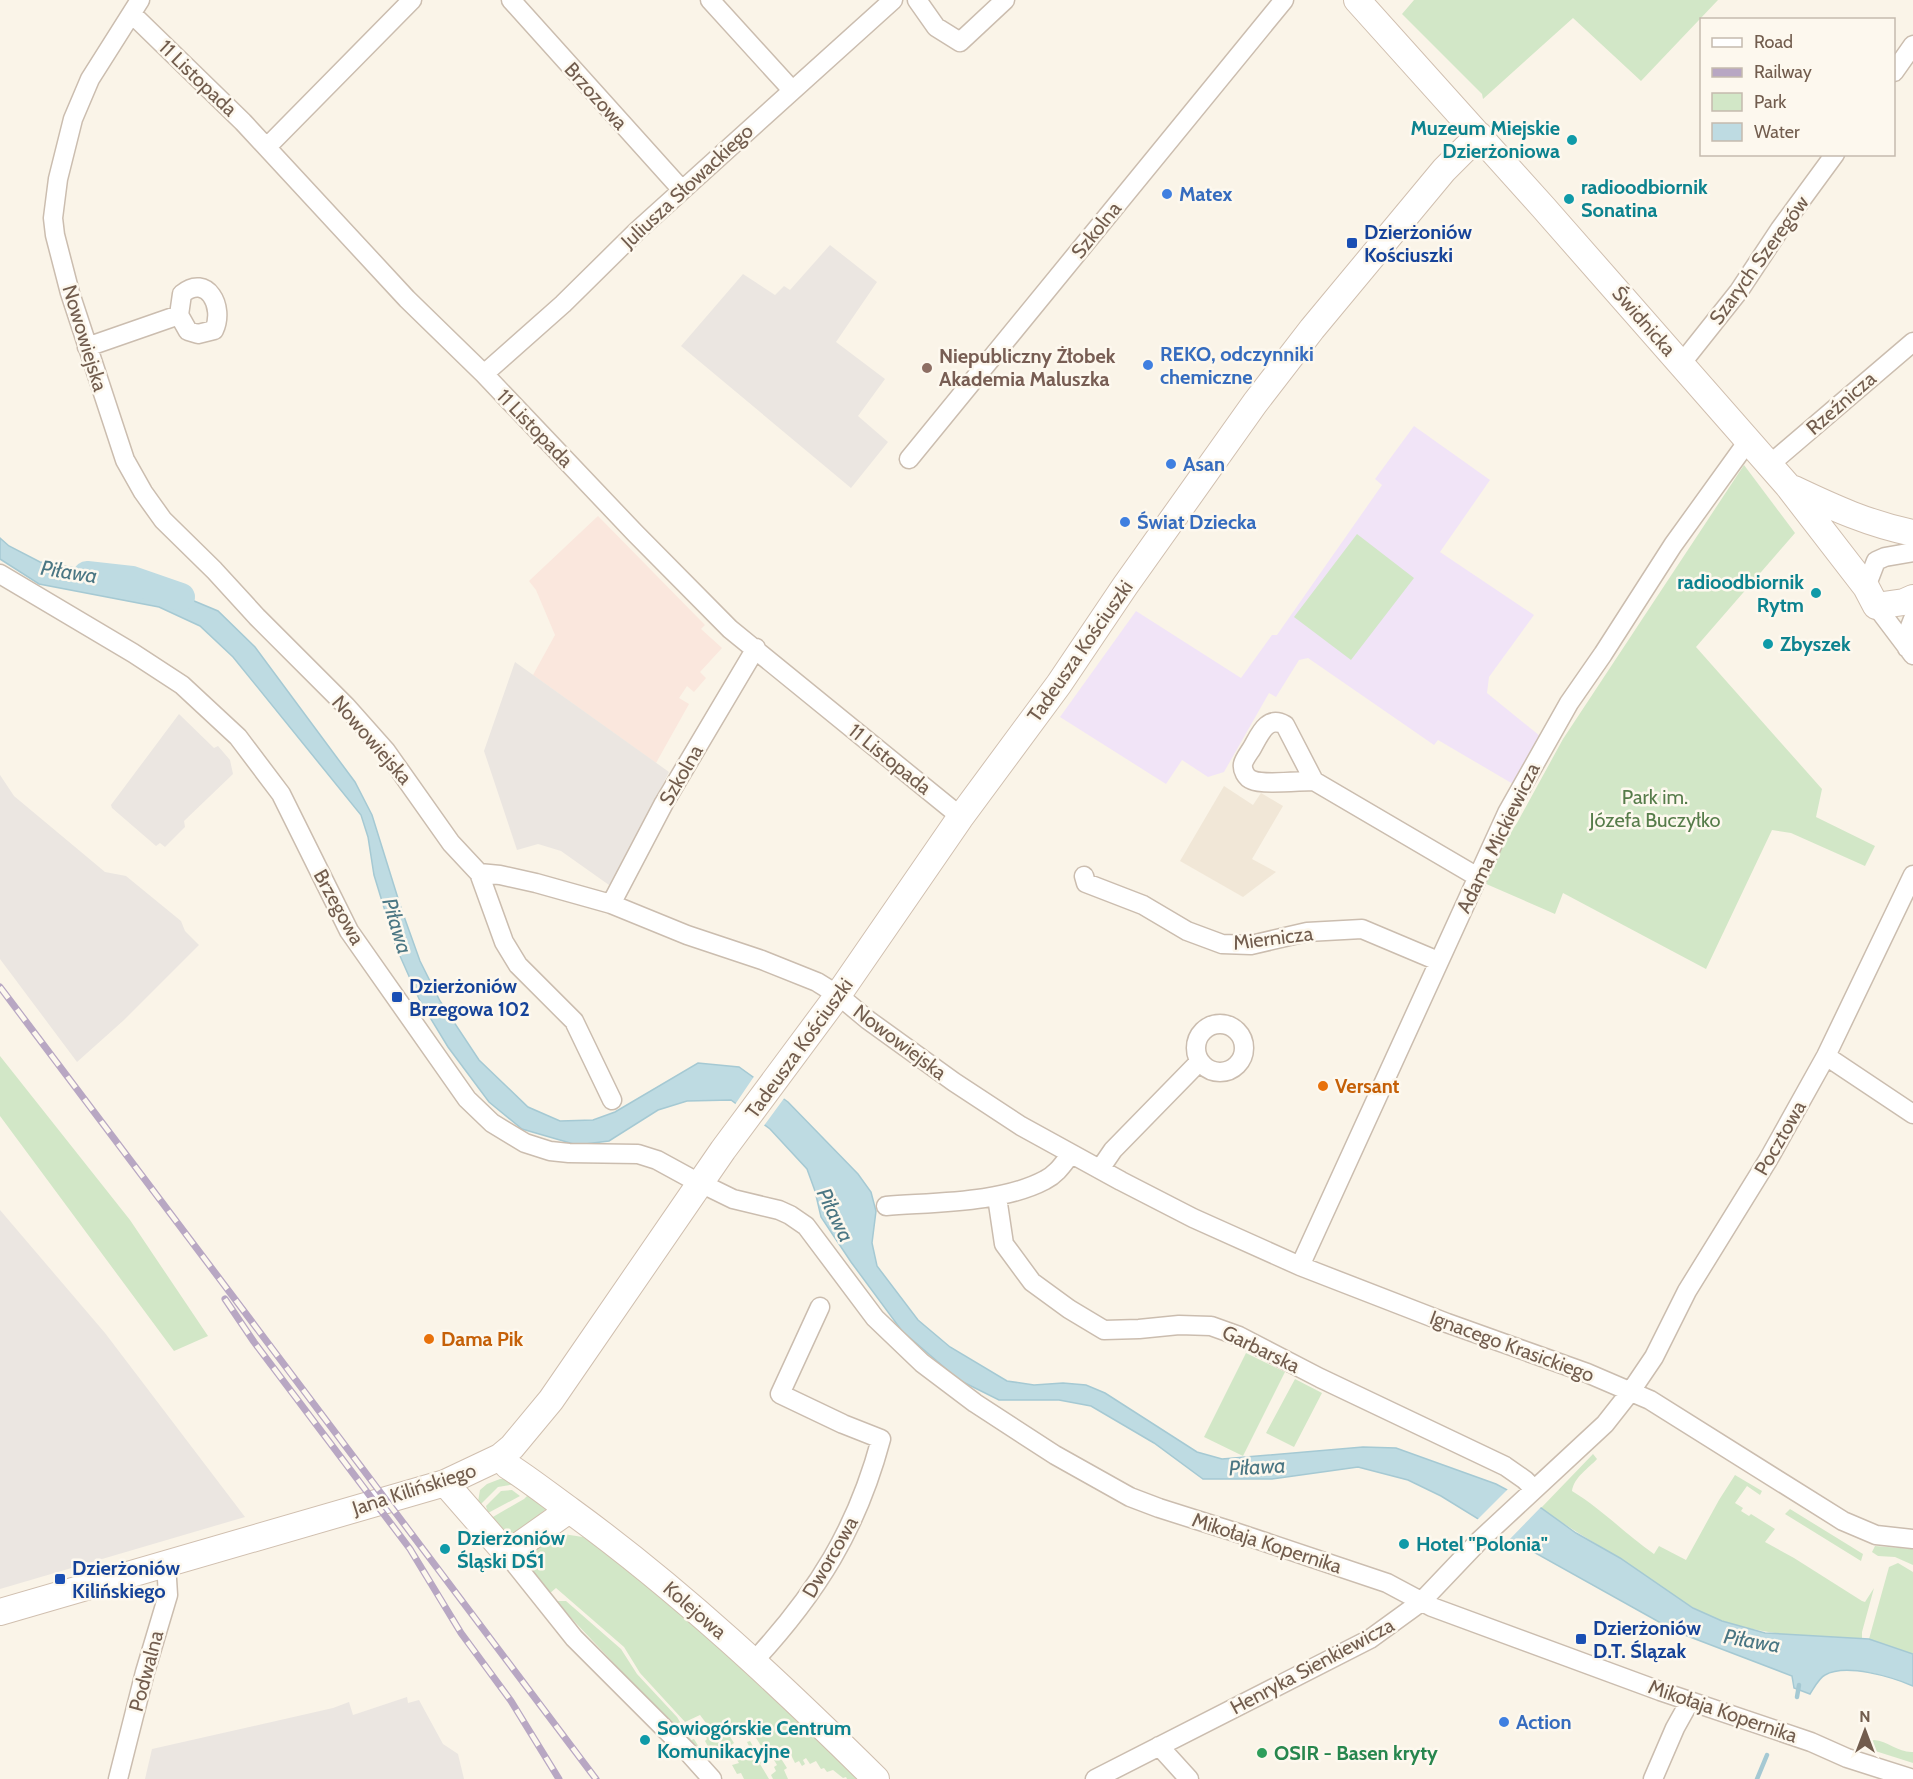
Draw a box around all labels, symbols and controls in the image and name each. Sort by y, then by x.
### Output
legend [1700,18,1895,156]
text: Road [1754,31,1793,53]
street label: 11 Listopada [154,35,242,121]
street label: Brzozowa [560,57,633,135]
text: Railway [1754,61,1812,83]
text: Park [1754,91,1787,113]
place label: Muzeum Miejskie Dzierżoniowa [1410,116,1560,163]
street label: Juliusza Słowackiego [615,119,758,254]
text: Water [1754,121,1800,143]
marker: Muzeum Miejskie Dzierżoniowa [1565,133,1579,147]
place label: radioodbiornik Sonatina [1581,175,1708,222]
place label: Matex [1179,182,1232,206]
marker: Matex [1160,187,1174,201]
street label: Szarych Szeregów [1704,190,1814,329]
marker: radioodbiornik Sonatina [1562,192,1576,206]
street label: Szkolna [1066,197,1126,263]
place label: Dzierżoniów Kościuszki [1364,220,1472,267]
marker: Dzierżoniów Kościuszki [1345,236,1359,250]
street label: Świdnicka [1607,281,1681,361]
street label: Nowowiejska [57,282,113,394]
place label: REKO, odczynniki chemiczne [1160,342,1314,389]
place label: Niepubliczny Żłobek Akademia Maluszka [939,344,1116,391]
marker: REKO, odczynniki chemiczne [1141,358,1155,372]
marker: Niepubliczny Żłobek Akademia Maluszka [920,361,934,375]
street label: Rzeźnicza [1801,366,1881,440]
street label: 11 Listopada [492,384,578,472]
place label: Asan [1183,452,1225,476]
marker: Asan [1164,457,1178,471]
place label: Świat Dziecka [1137,510,1257,534]
marker: Świat Dziecka [1118,515,1132,529]
water label: Piława [39,555,99,588]
place label: radioodbiornik Rytm [1677,570,1804,617]
street label: Tadeusza Kościuszki [1022,576,1138,726]
marker: radioodbiornik Rytm [1809,586,1823,600]
place label: Zbyszek [1780,632,1851,656]
marker: Zbyszek [1761,637,1775,651]
street label: Nowowiejska [327,691,417,790]
street label: 11 Listopada [844,718,936,800]
street label: Szkolna [654,740,708,810]
street label: Adama Mickiewicza [1451,759,1545,917]
park label: Park im. Józefa Buczyłko [1589,785,1720,832]
street label: Brzegowa [309,865,370,949]
water label: Piława [377,895,418,957]
street label: Miernicza [1232,921,1315,955]
street label: Tadeusza Kościuszki [740,973,858,1123]
place label: Dzierżoniów Brzegowa 102 [409,974,530,1021]
marker: Dzierżoniów Brzegowa 102 [390,990,404,1004]
street label: Nowowiejska [849,999,951,1085]
place label: Versant [1335,1074,1400,1098]
marker: Versant [1316,1079,1330,1093]
street label: Pocztowa [1749,1096,1811,1180]
water label: Piława [812,1184,859,1246]
street label: Ignacego Krasickiego [1426,1305,1598,1387]
street label: Garbarska [1218,1320,1304,1378]
place label: Dama Pik [441,1327,524,1351]
marker: Dama Pik [422,1332,436,1346]
water label: Piława [1228,1453,1286,1480]
street label: Jana Kilińskiego [348,1458,479,1521]
street label: Mikołaja Kopernika [1189,1508,1345,1579]
street label: Dworcowa [797,1512,863,1602]
place label: Dzierżoniów Śląski DŚ1 [457,1526,565,1573]
place label: Hotel "Polonia" [1416,1532,1548,1556]
marker: Hotel "Polonia" [1397,1537,1411,1551]
marker: Dzierżoniów Śląski DŚ1 [438,1542,452,1556]
place label: Dzierżoniów Kilińskiego [72,1556,180,1603]
marker: Dzierżoniów Kilińskiego [53,1572,67,1586]
street label: Kolejowa [659,1576,732,1644]
street label: Henryka Sienkiewicza [1226,1612,1398,1719]
place label: Dzierżoniów D.T. Ślązak [1593,1616,1701,1663]
water label: Piława [1722,1623,1782,1658]
street label: Podwalna [124,1628,168,1714]
marker: Dzierżoniów D.T. Ślązak [1574,1632,1588,1646]
street label: Mikołaja Kopernika [1645,1674,1801,1748]
north arrow [1835,1701,1895,1761]
text: N [1859,1707,1871,1726]
place label: Action [1516,1710,1571,1734]
marker: Action [1497,1715,1511,1729]
place label: Sowiogórskie Centrum Komunikacyjne [657,1716,851,1763]
marker: Sowiogórskie Centrum Komunikacyjne [638,1733,652,1747]
place label: OSIR - Basen kryty [1274,1741,1438,1765]
marker: OSIR - Basen kryty [1255,1746,1269,1760]

